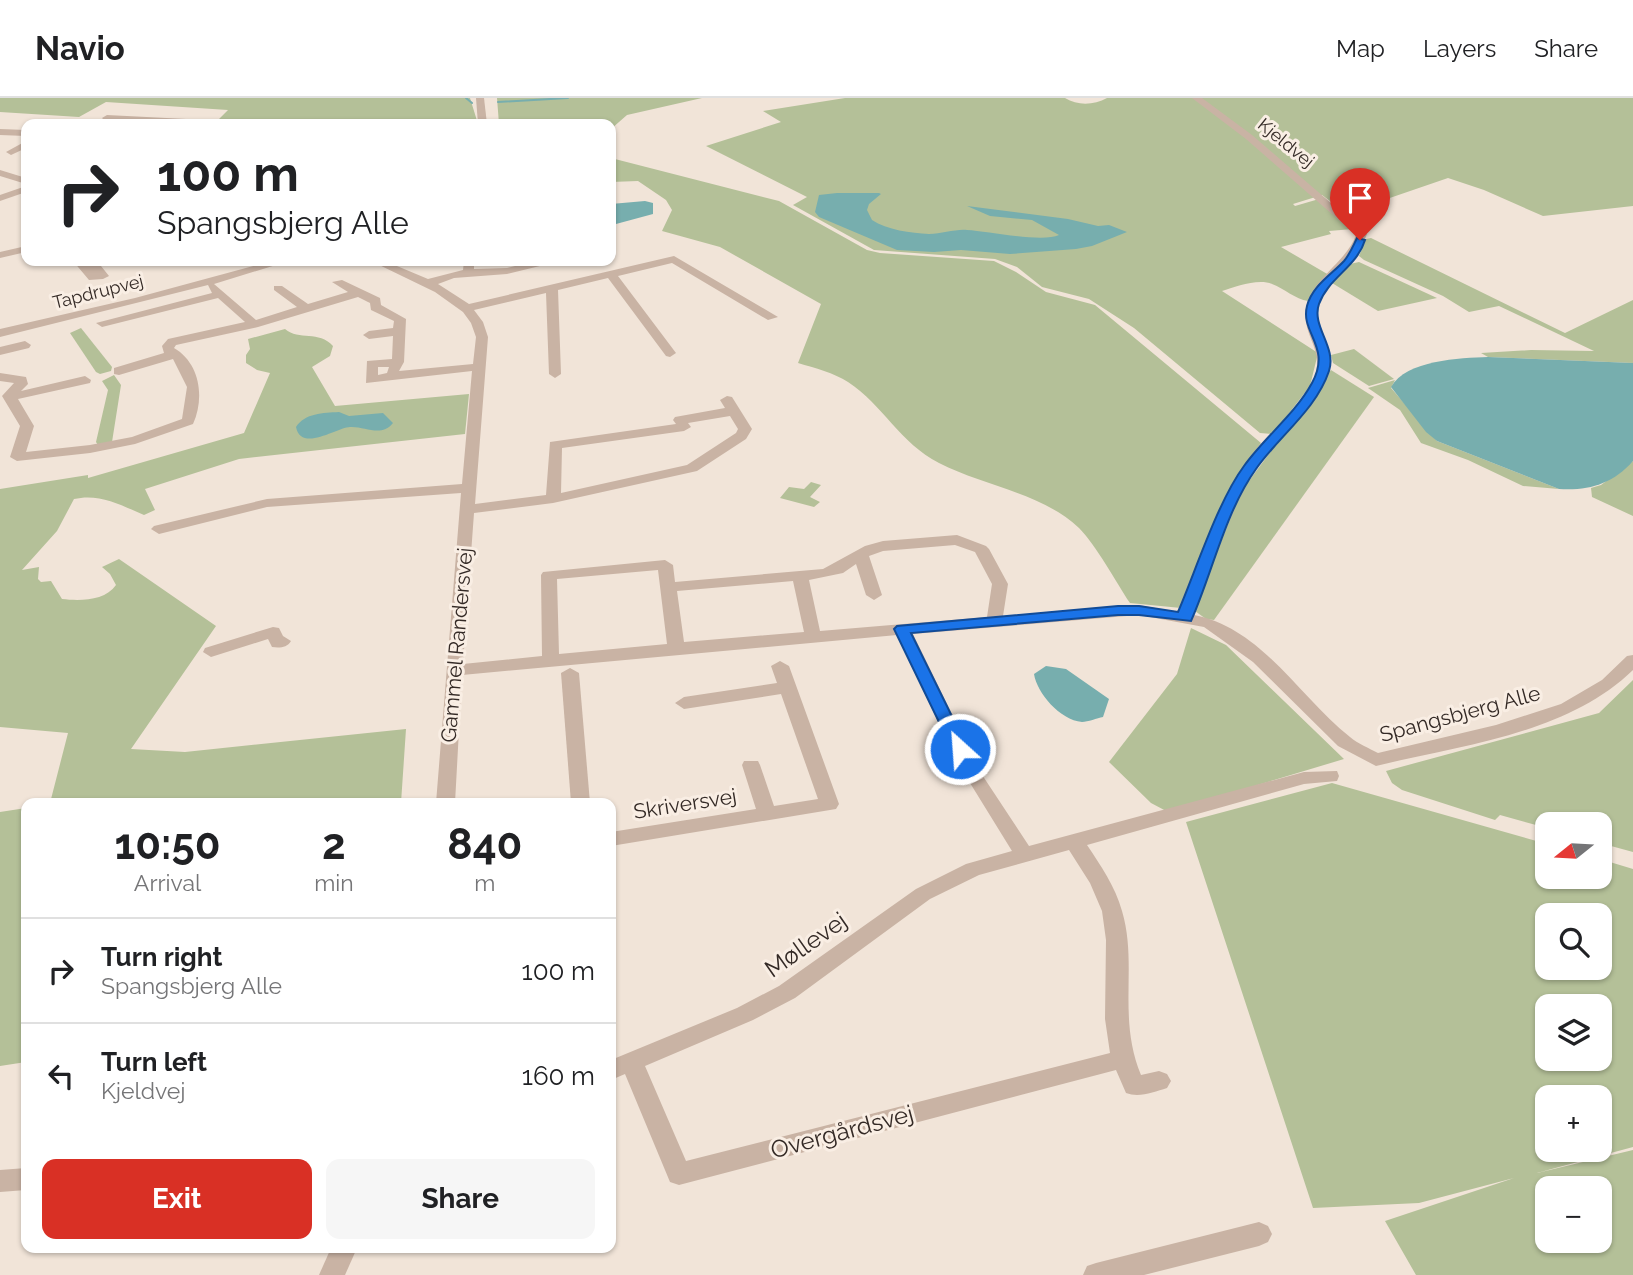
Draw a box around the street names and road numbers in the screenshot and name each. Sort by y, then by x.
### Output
street label: Kjeldvej [1254,114,1319,172]
street label: Tapdrupvej [50,270,145,313]
street label: Gammel Randersvej [436,546,477,743]
street label: Spangsbjerg Alle [1377,680,1543,747]
street label: Skriversvej [632,783,738,824]
street label: Møllevej [759,906,852,983]
street label: Overgårdsvej [767,1099,916,1165]

